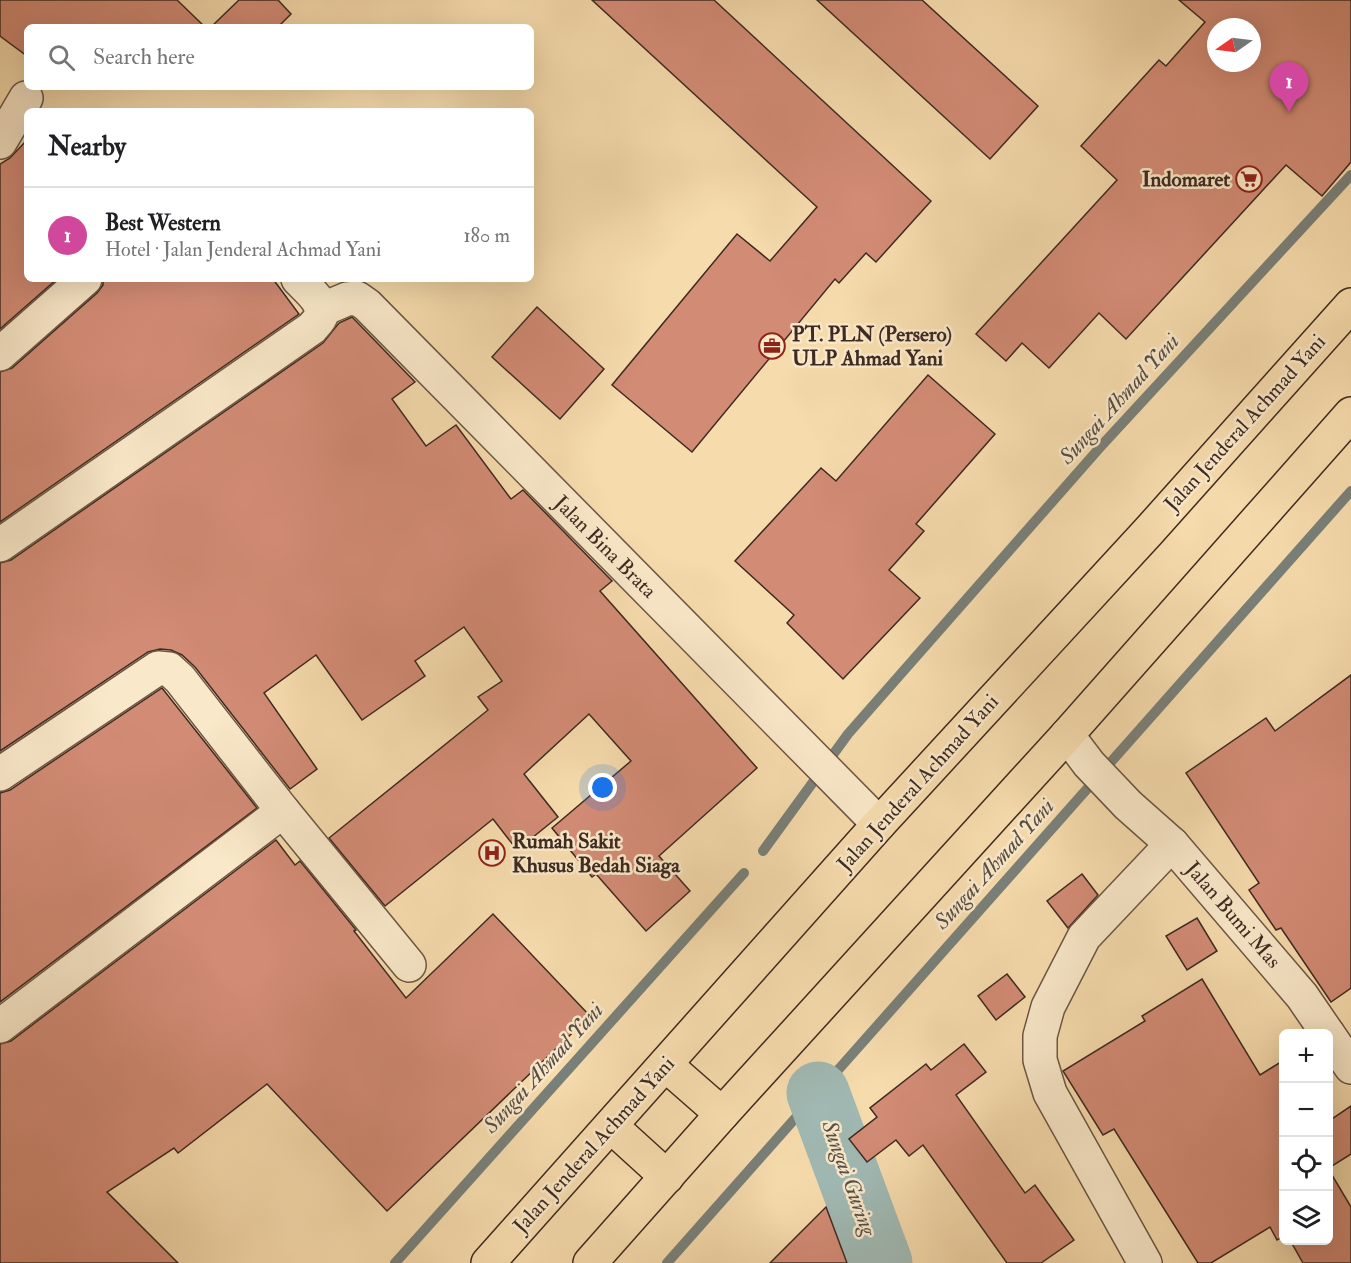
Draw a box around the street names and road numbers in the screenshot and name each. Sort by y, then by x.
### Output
street label: Jalan Jenderal Achmad Yani [1158,329,1332,518]
street label: Jalan Bina Brata [547,489,662,604]
street label: Jalan Jenderal Achmad Yani [831,689,1005,878]
street label: Jalan Bumi Mas [1179,855,1287,974]
street label: Jalan Jenderal Achmad Yani [507,1051,681,1240]

